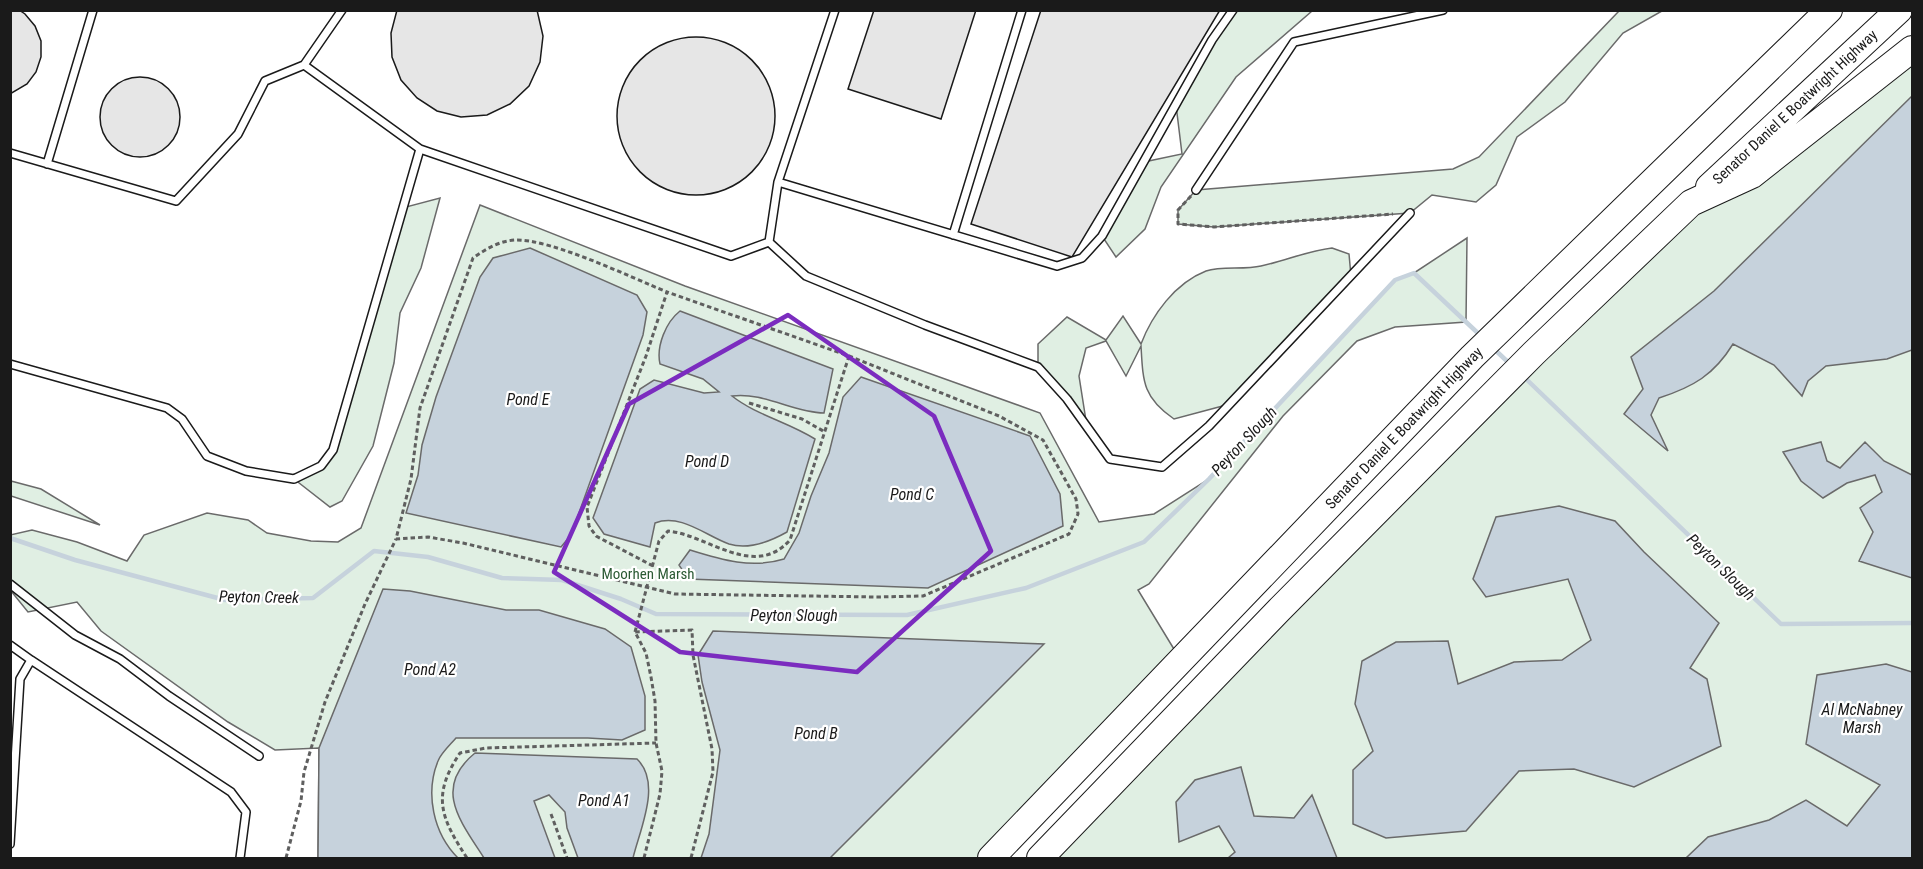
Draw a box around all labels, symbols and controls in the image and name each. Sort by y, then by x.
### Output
street label: Senator Daniel E Boatwright Highway [1709,26,1881,188]
street label: Senator Daniel E Boatwright Highway [1322,343,1486,513]
water label: Pond E [507,390,551,409]
water label: Peyton Slough [1207,403,1281,479]
water label: Pond D [685,452,729,471]
water label: Pond C [890,485,934,504]
water label: Peyton Slough [1683,530,1759,604]
park label: Moorhen Marsh [601,565,695,583]
water label: Peyton Creek [219,587,300,607]
water label: Peyton Slough [750,606,838,625]
water label: Pond A2 [404,660,456,679]
water label: Al McNabney Marsh [1821,700,1903,737]
water label: Pond B [794,724,838,743]
water label: Pond A1 [578,791,630,810]

